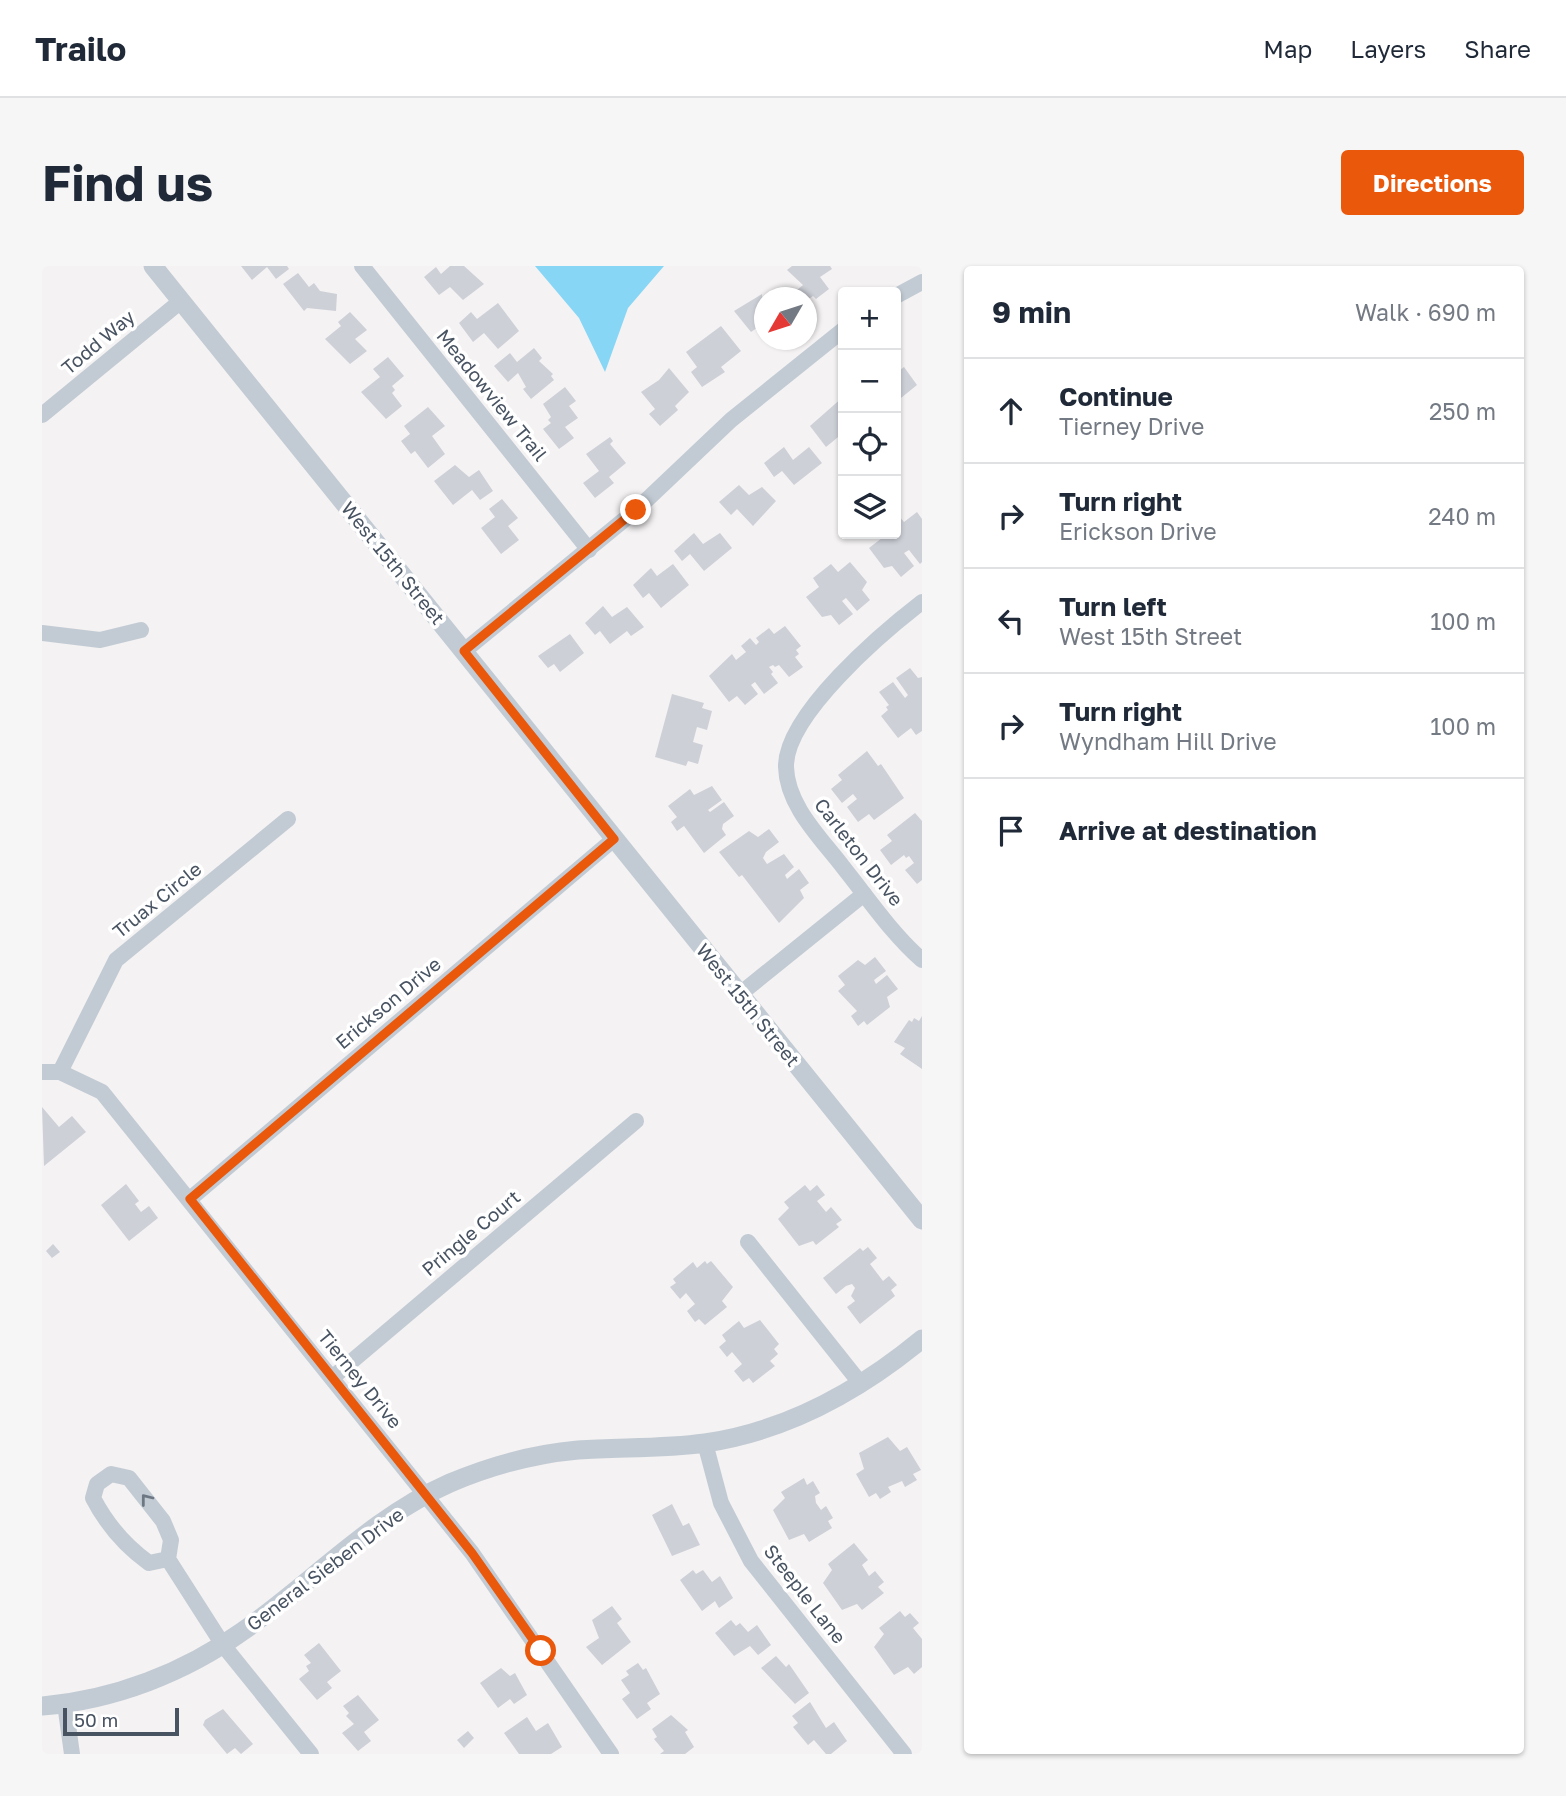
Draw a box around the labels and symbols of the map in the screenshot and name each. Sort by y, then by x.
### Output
north arrow [754,287,817,350]
street label: Todd Way [57,304,139,379]
street label: Meadowview Trail [432,324,553,465]
route end [620,494,651,525]
street label: West 15th Street [337,497,450,629]
street label: Carleton Drive [810,793,909,910]
street label: Truax Circle [108,857,206,942]
street label: West 15th Street [692,939,805,1071]
street label: Erickson Drive [330,952,445,1053]
street label: Pringle Court [417,1185,524,1280]
street label: Tierney Drive [314,1325,407,1433]
one-way arrow [141,1495,154,1507]
street label: General Sieben Drive [242,1502,408,1635]
street label: Steeple Lane [760,1540,851,1648]
route start [525,1635,556,1666]
scale bar [63,1705,178,1737]

